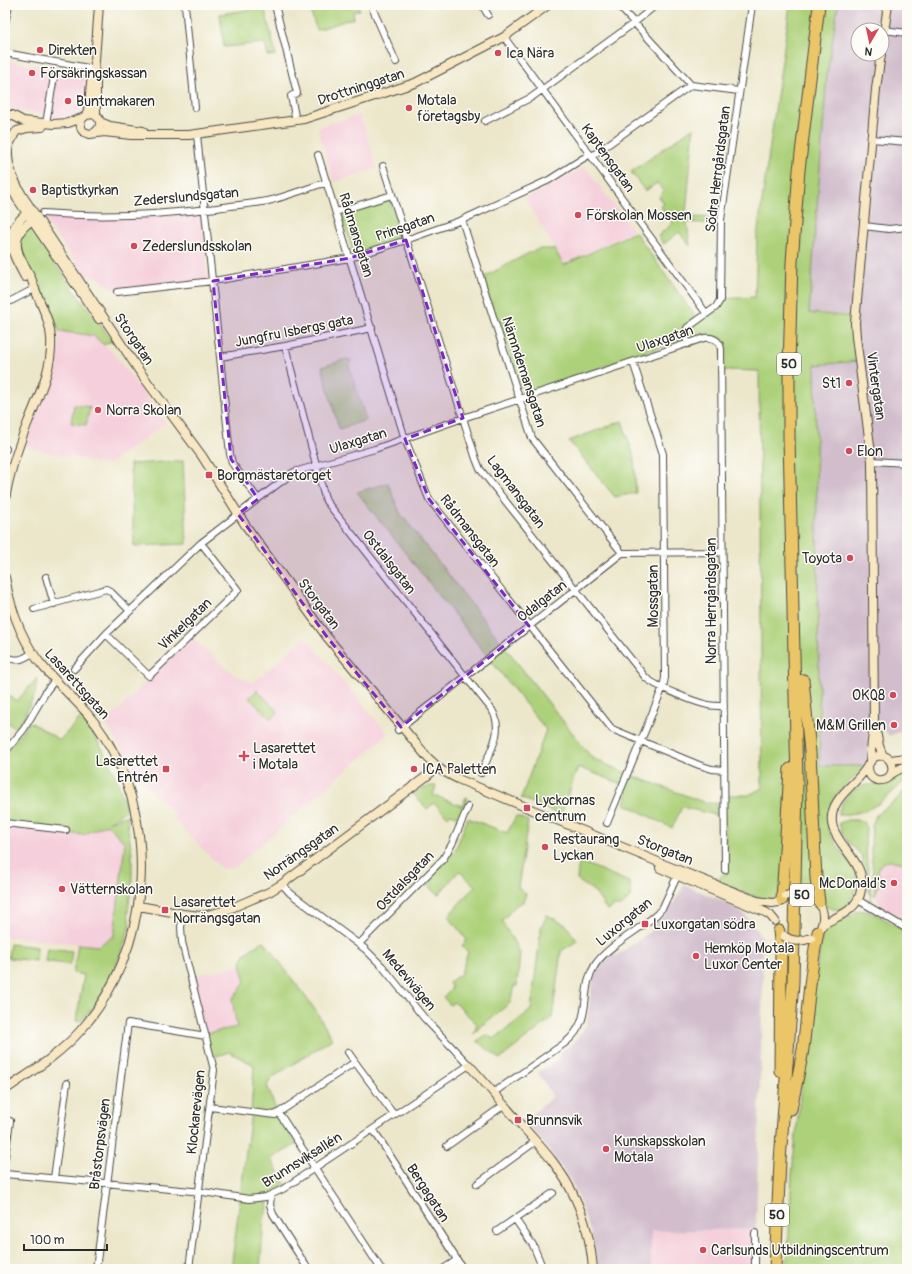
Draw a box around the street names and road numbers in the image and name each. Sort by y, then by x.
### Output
street label: Drottninggatan [315,65,407,109]
street label: Södra Herrgårdsgatan [702,105,734,233]
street label: Kaptensgatan [577,120,639,196]
street label: Zederslundsgatan [133,184,240,210]
street label: Rådmansgatan [335,191,377,279]
street label: Prinsgatan [373,209,437,245]
street label: Storgatan [110,310,158,368]
street label: Jungfru Isbergs gata [233,311,355,351]
street label: Nämndemansgatan [498,314,550,430]
street label: Ulaxgatan [634,321,696,357]
street label: Vintergatan [863,351,889,421]
road number: 50 [777,353,801,375]
street label: Ulaxgatan [327,424,389,458]
street label: Lagmansgatan [483,452,549,532]
street label: Rådmansgatan [436,491,504,571]
street label: Ostdalsgatan [359,527,419,597]
street label: Norra Herrgårdsgatan [703,538,720,664]
street label: Mossgatan [645,564,662,627]
street label: Storgatan [294,575,344,633]
street label: Odalgatan [514,576,570,626]
street label: Vinkelgatan [155,594,215,654]
street label: Lasarettsgatan [41,645,113,723]
street label: Norrängsgatan [260,820,342,884]
street label: Storgatan [634,831,696,869]
street label: Ostdalsgatan [372,848,438,914]
road number: 50 [790,884,814,906]
street label: Luxorgatan [593,894,656,950]
street label: Medevivägen [378,946,440,1014]
street label: Klockarevägen [183,1069,209,1155]
street label: Bråstorpsvägen [86,1097,114,1191]
street label: Brunnsviksallén [259,1129,345,1191]
street label: Bergagatan [403,1161,453,1225]
road number: 50 [765,1204,789,1226]

